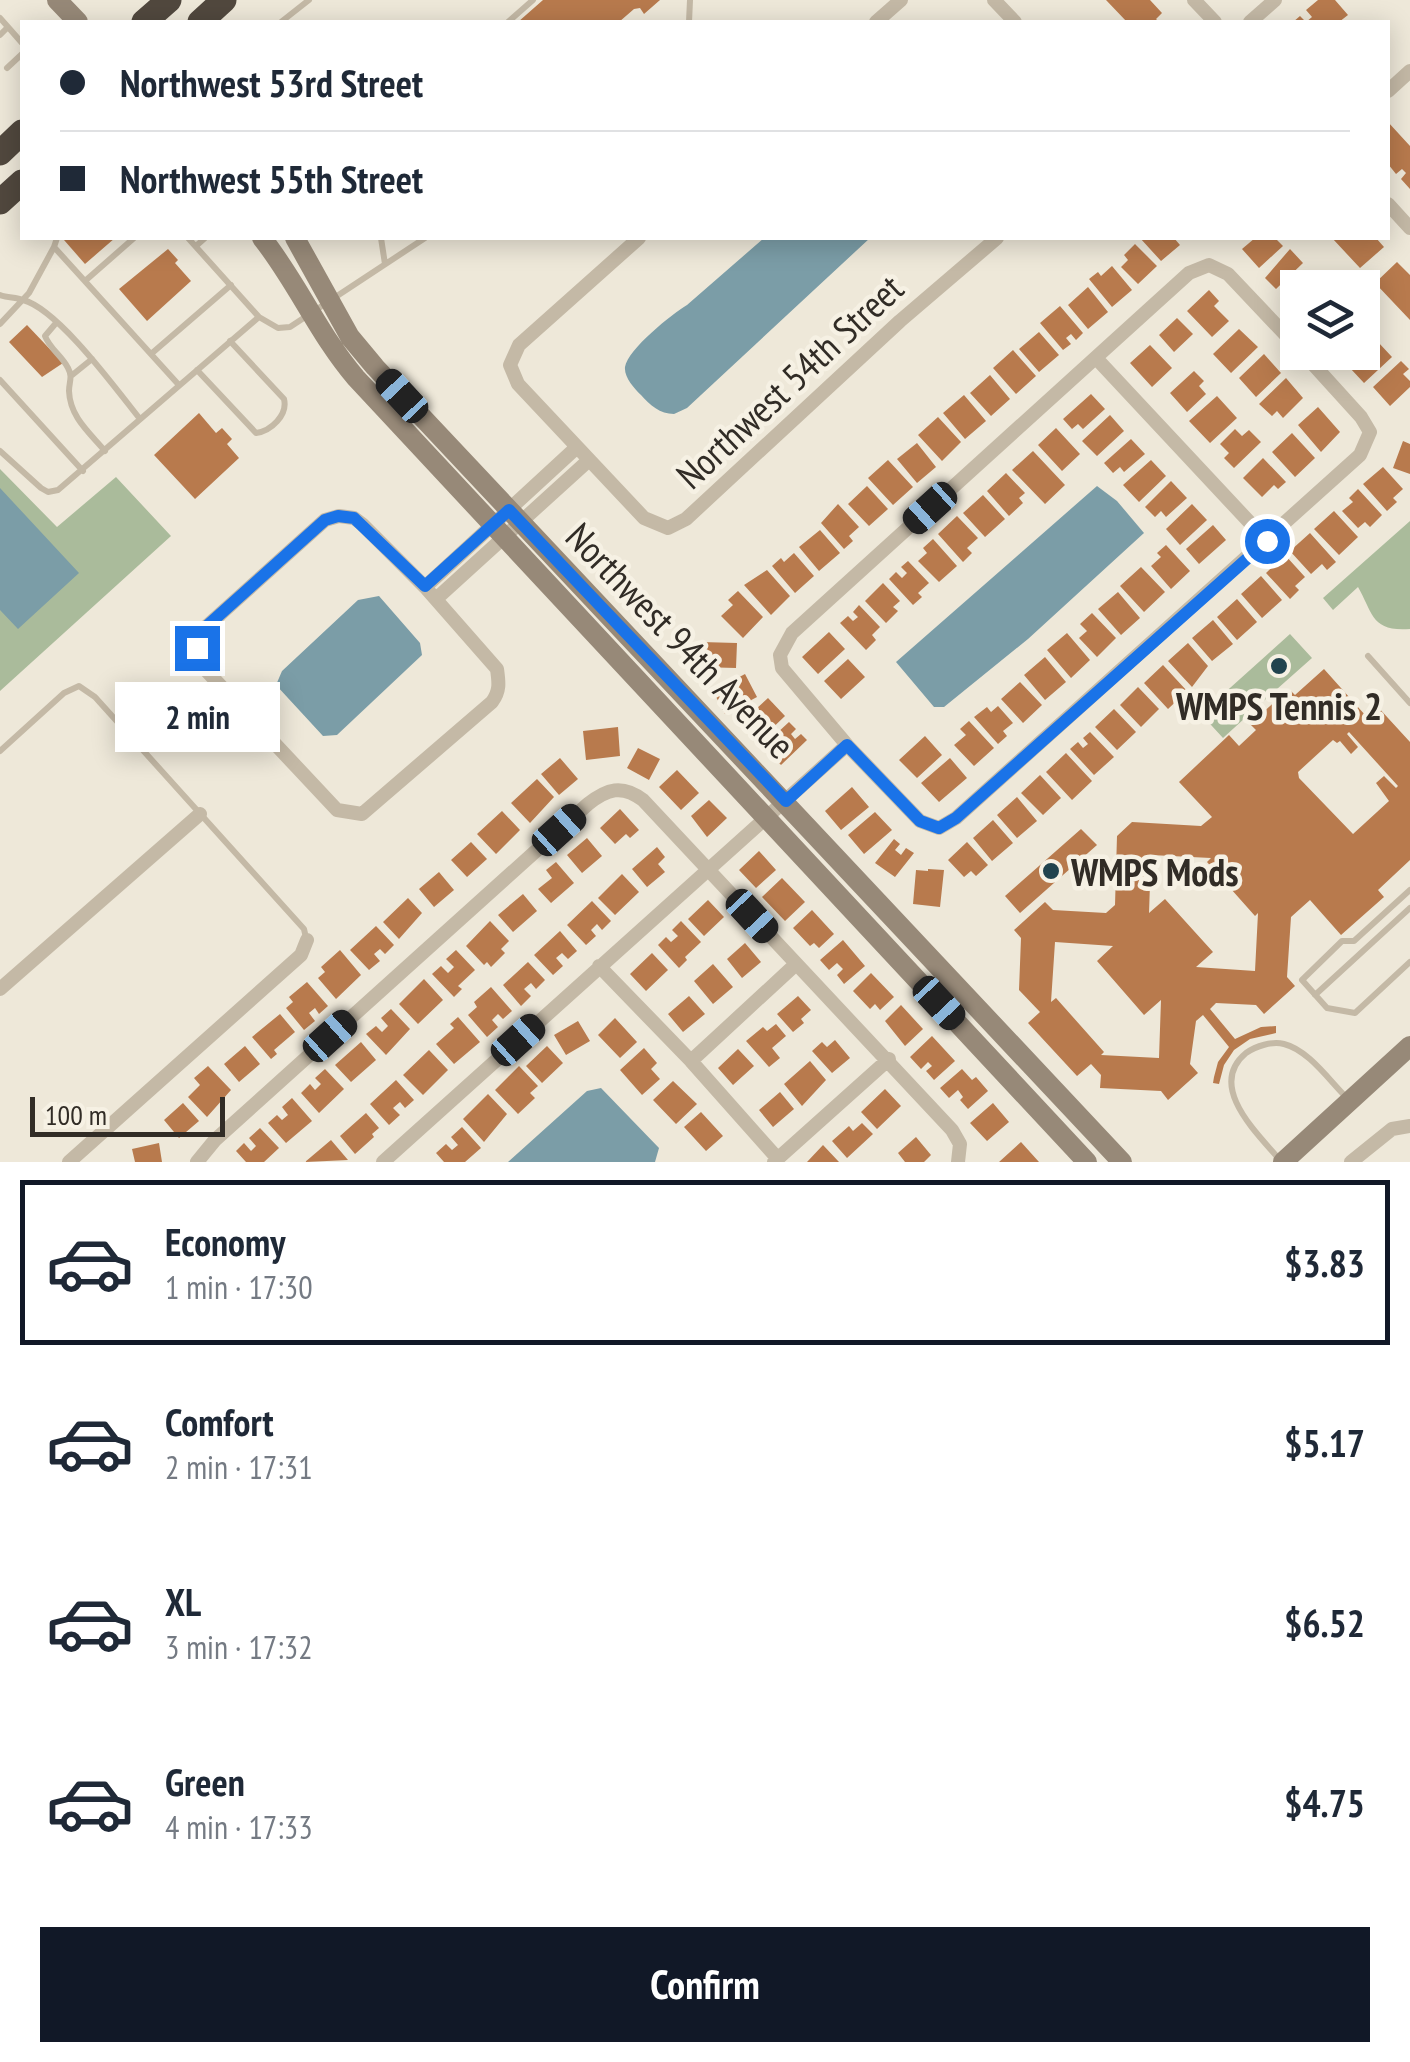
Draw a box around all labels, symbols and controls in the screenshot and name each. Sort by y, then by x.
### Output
text: Northwest 53rd Street [120,58,423,107]
text: Northwest 55th Street [120,154,423,203]
street label: Northwest 54th Street [665,263,913,499]
map controls [1280,270,1380,370]
button: layers [1280,270,1380,370]
car [371,364,433,428]
car [898,477,962,539]
street label: Northwest 94th Avenue [556,512,806,768]
route start [1245,519,1290,564]
route end [175,626,220,671]
marker: WMPS Tennis 2 [1268,655,1290,677]
place label: WMPS Tennis 2 [1175,681,1382,730]
callout: 2 min [114,683,280,753]
text: 2 min [165,696,230,738]
car [527,799,591,861]
place label: WMPS Mods [1070,847,1238,896]
marker: WMPS Mods [1040,860,1062,882]
car [721,884,783,948]
car [908,971,970,1035]
car [298,1005,362,1067]
car [486,1009,550,1071]
scale bar [30,1092,225,1136]
text: 100 m [45,1096,107,1133]
text: Economy [165,1217,285,1266]
icon: car [45,1218,135,1308]
text: $3.83 [1284,1238,1365,1287]
text: 1 min · 17:30 [165,1266,313,1308]
text: Comfort [165,1397,274,1446]
icon: car [45,1398,135,1488]
text: $5.17 [1284,1418,1365,1467]
text: 2 min · 17:31 [165,1446,313,1488]
text: XL [165,1577,201,1626]
icon: car [45,1578,135,1668]
text: $6.52 [1284,1598,1365,1647]
text: 3 min · 17:32 [165,1626,313,1668]
text: Green [165,1757,245,1806]
icon: car [45,1758,135,1848]
text: $4.75 [1284,1778,1365,1827]
text: 4 min · 17:33 [165,1806,313,1848]
button: Confirm [40,1927,1370,2042]

